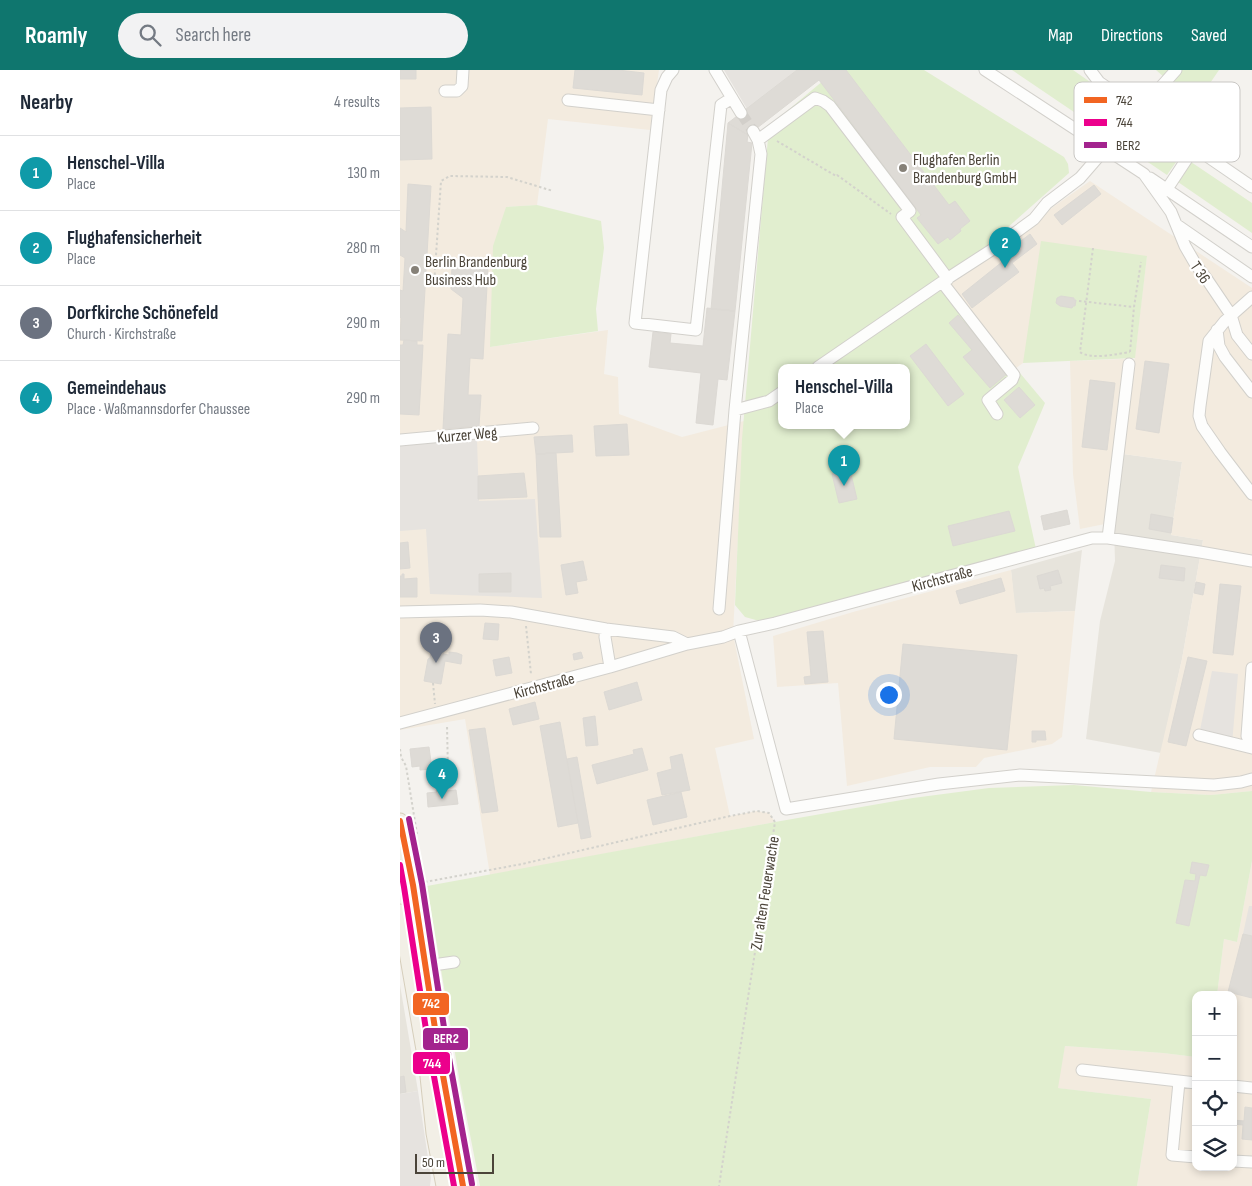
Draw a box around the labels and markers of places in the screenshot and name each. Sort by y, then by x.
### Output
place label: Flughafen Berlin Brandenburg GmbH [913,151,1017,188]
marker: Flughafen Berlin Brandenburg GmbH [897,162,909,174]
pin: 2 [989,227,1021,268]
place label: Berlin Brandenburg Business Hub [425,253,527,290]
marker: Berlin Brandenburg Business Hub [409,264,421,276]
pin: 1 [828,445,860,486]
pin: 3 [420,622,452,663]
pin: 4 [426,758,458,799]

